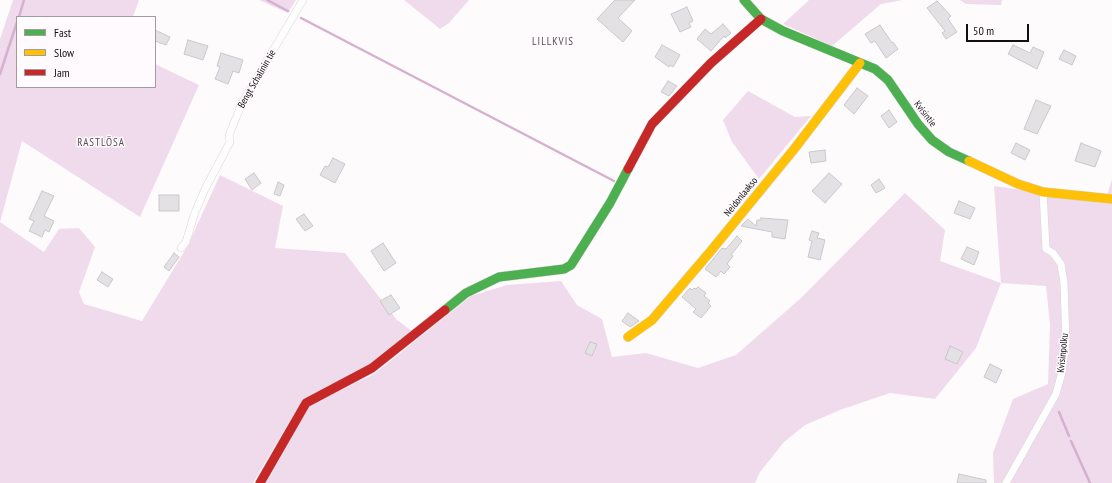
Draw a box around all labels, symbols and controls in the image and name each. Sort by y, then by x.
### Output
legend [16,16,156,88]
scale bar [968,16,1031,42]
text: 50 m [973,23,994,38]
text: Fast [54,25,71,40]
district label: LILLKVIS [532,35,574,49]
text: Slow [54,45,74,60]
street label: Bengt Schalinin tie [235,48,279,110]
text: Jam [54,65,70,80]
street label: Kvisintie [911,99,939,129]
district label: RASTLÖSA [77,136,125,150]
street label: Neidonlaakso [722,175,760,219]
street label: Kvisinpolku [1055,333,1071,373]

